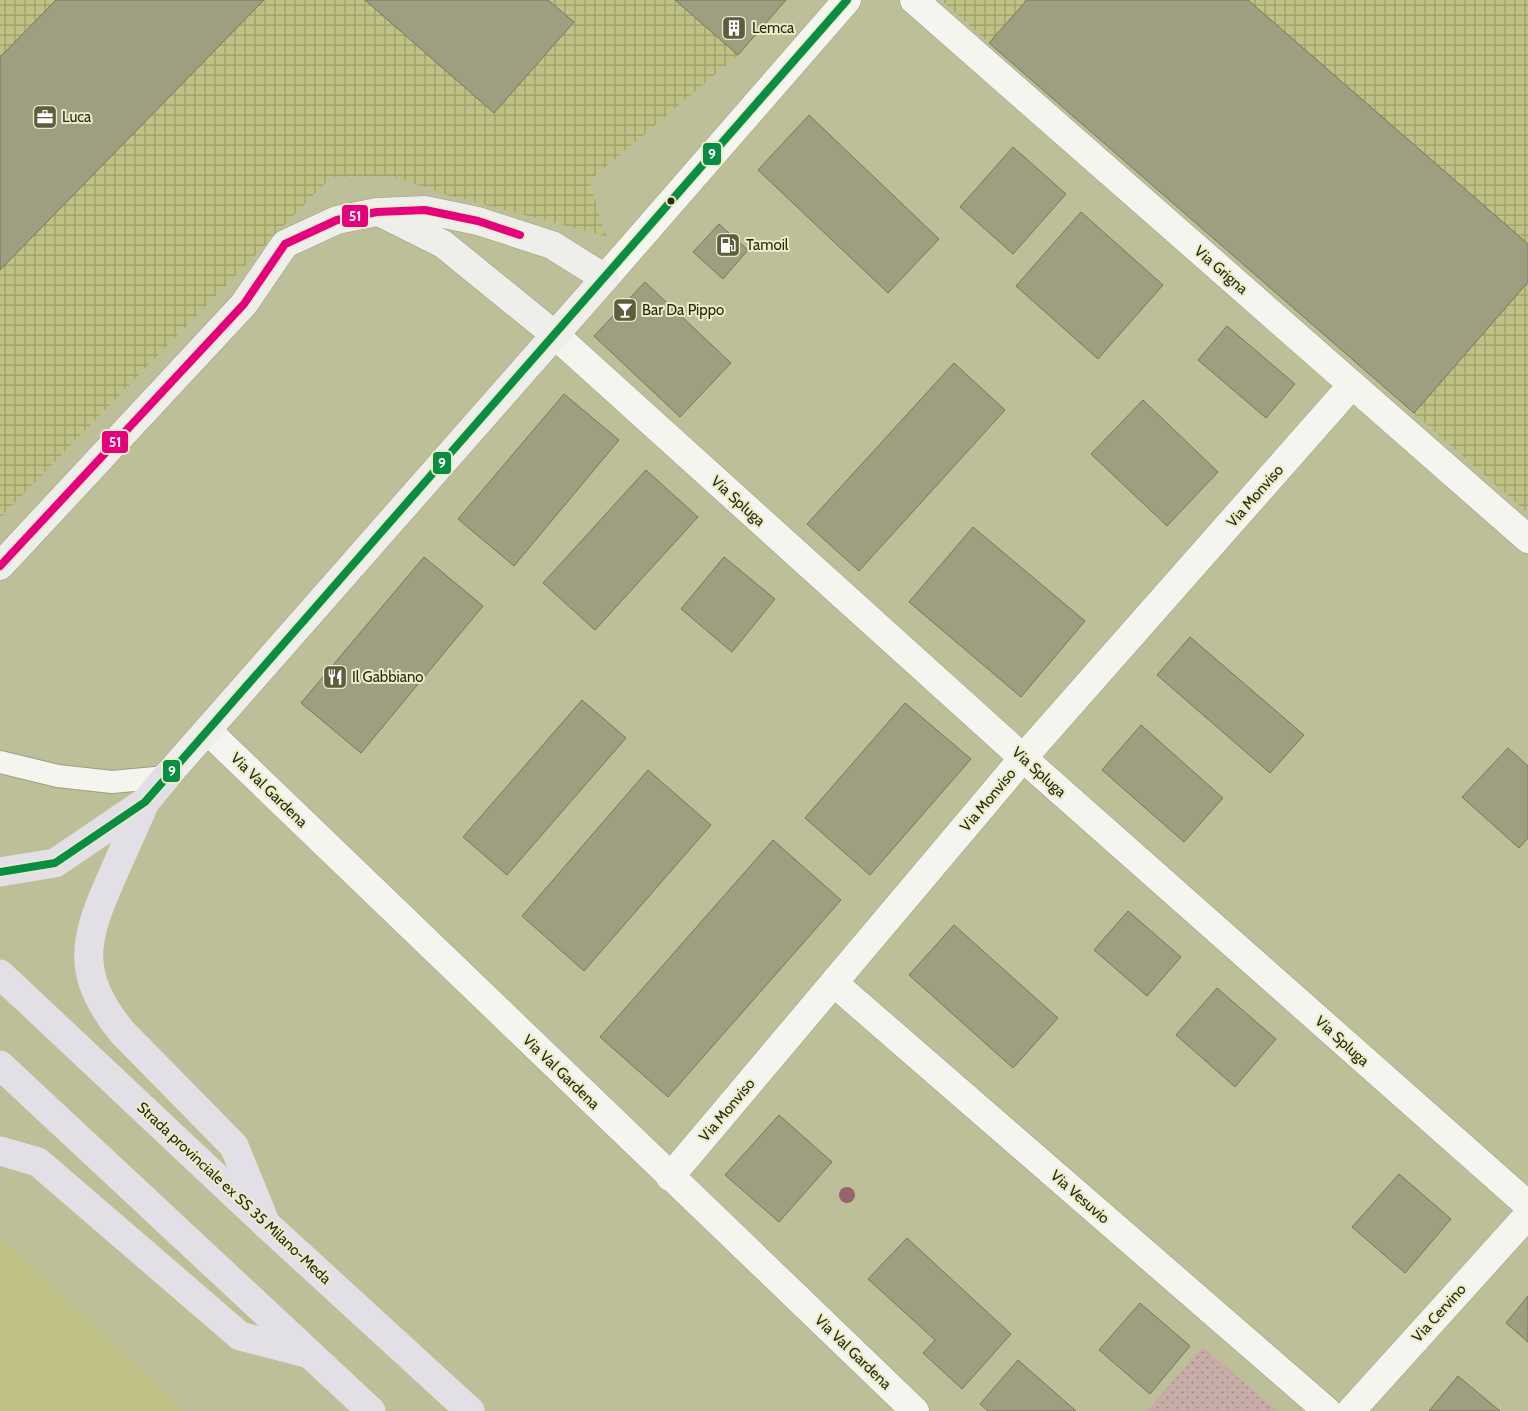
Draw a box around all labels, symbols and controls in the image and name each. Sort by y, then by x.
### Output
building icon: Lemca [721,15,747,41]
place label: Lemca [752,19,795,37]
office icon: Luca [32,104,58,130]
place label: Luca [62,108,92,126]
line badge: 9 [702,142,722,166]
text: 9 [708,145,716,163]
unlabelled marker [666,196,676,206]
line badge: 51 [341,204,369,228]
text: 51 [349,207,361,225]
fuel station icon: Tamoil [715,232,741,258]
place label: Tamoil [746,236,789,254]
street label: Via Grigna [1191,242,1252,298]
bar icon: Bar Da Pippo [612,297,638,323]
place label: Bar Da Pippo [642,301,724,319]
line badge: 51 [101,430,129,454]
text: 51 [109,433,121,451]
line badge: 9 [432,451,452,475]
text: 9 [438,454,446,472]
street label: Via Monviso [1223,461,1287,531]
street label: Via Spluga [707,472,769,531]
restaurant icon: Il Gabbiano [322,664,348,690]
place label: Il Gabbiano [352,668,424,686]
street label: Via Spluga [1008,743,1070,802]
street label: Via Val Gardena [227,749,312,832]
line badge: 9 [162,759,181,783]
text: 9 [168,762,176,780]
street label: Via Monviso [956,765,1020,835]
street label: Via Spluga [1311,1012,1373,1071]
street label: Via Val Gardena [519,1031,604,1114]
street label: Via Monviso [695,1075,759,1145]
street label: Strada provinciale ex SS 35 Milano-Meda [133,1098,335,1288]
street label: Via Vesuvio [1047,1166,1113,1228]
street label: Via Cervino [1408,1280,1470,1346]
street label: Via Val Gardena [811,1311,896,1394]

